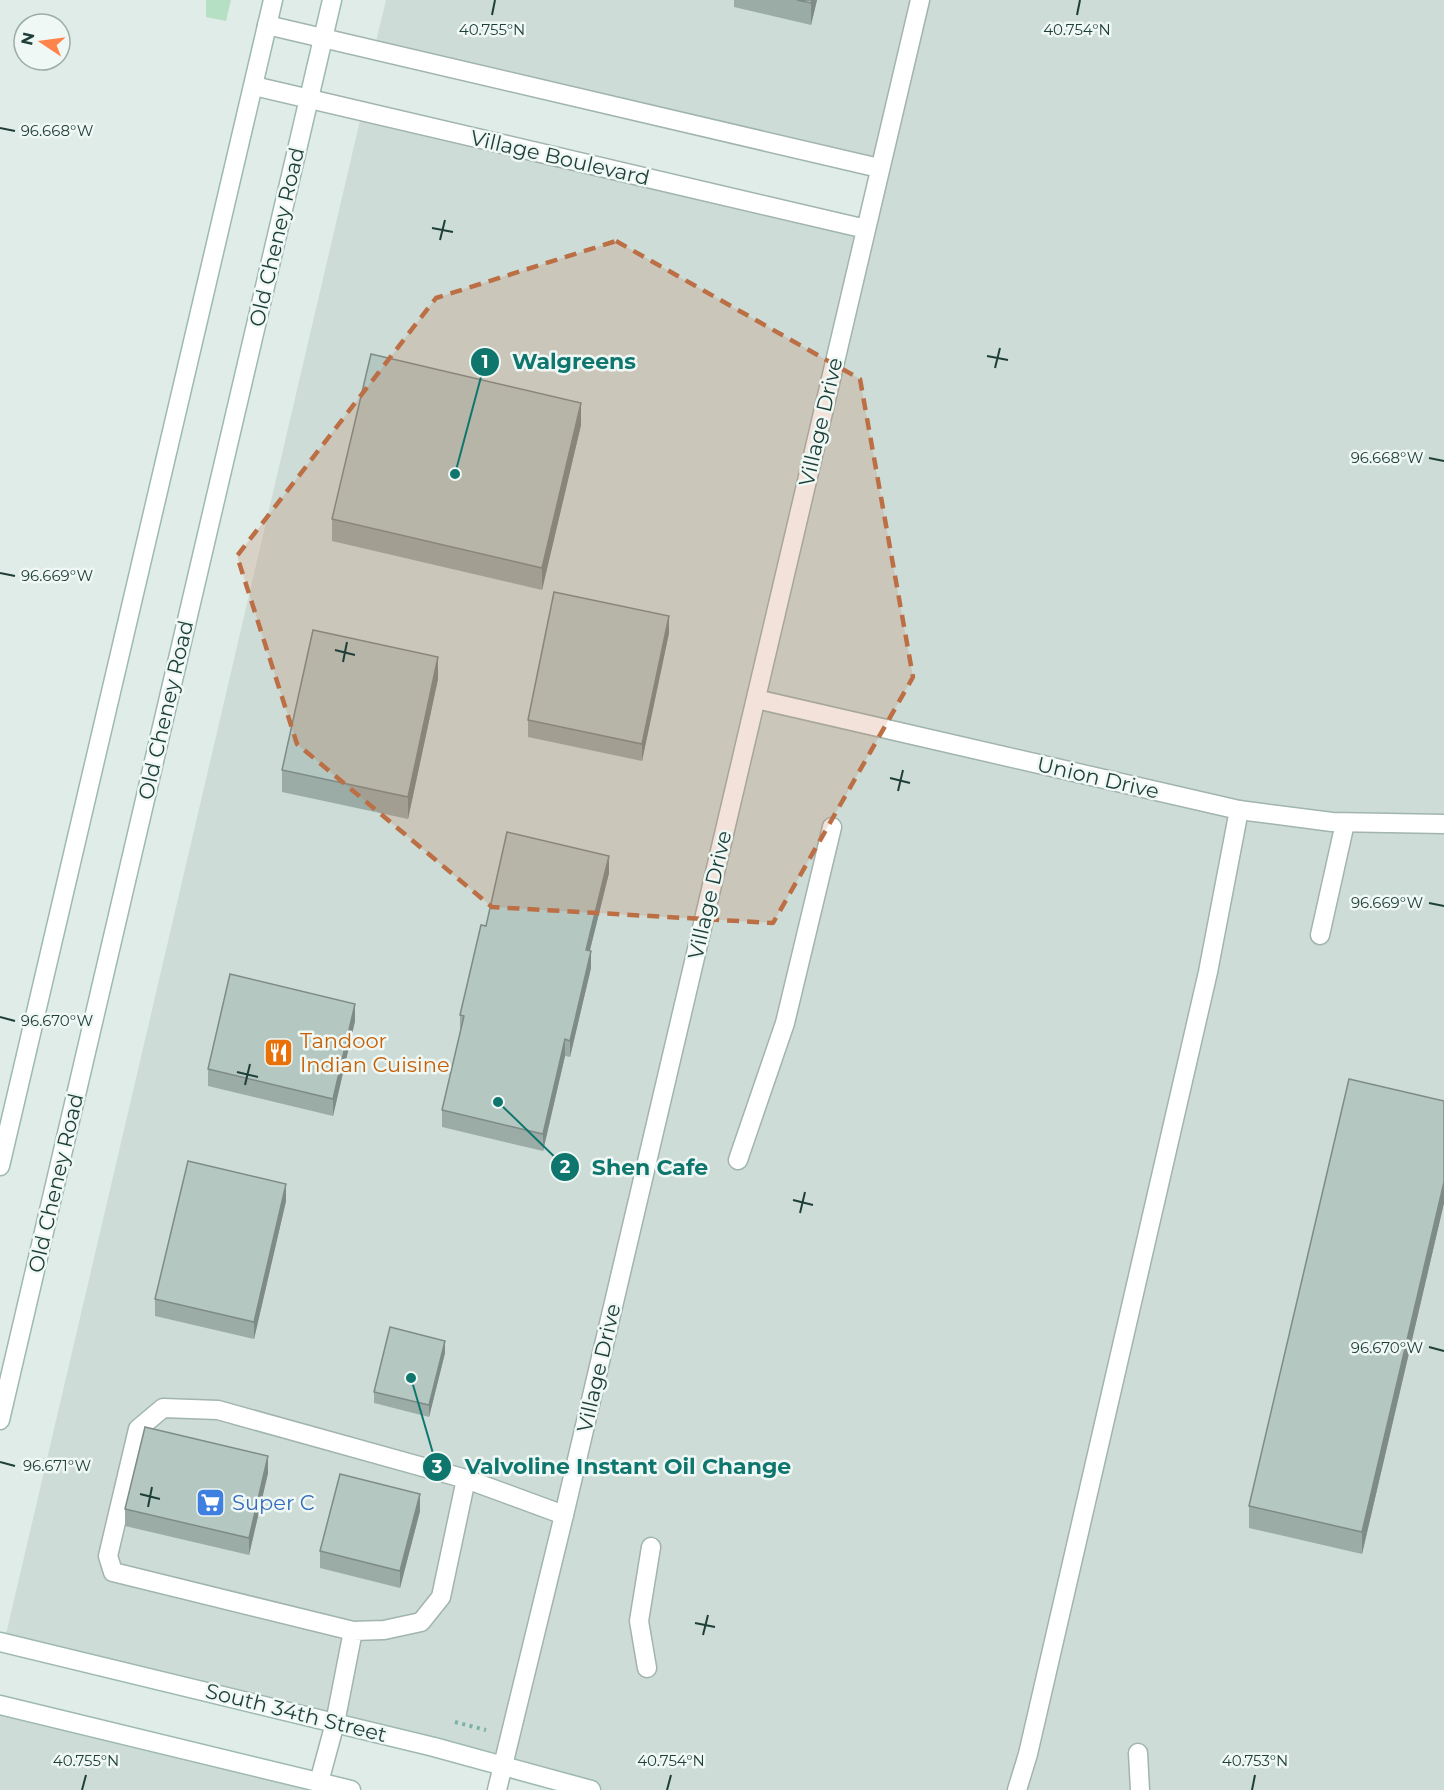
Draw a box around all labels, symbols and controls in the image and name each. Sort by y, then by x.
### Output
north arrow [12,12,72,72]
text: 40.755°N [459,20,525,39]
text: 40.754°N [1043,20,1111,39]
text: N [17,30,39,47]
text: 96.668°W [21,121,94,140]
street label: Village Boulevard [468,125,652,190]
street label: Old Cheney Road [244,145,309,329]
callout: Walgreens [470,342,648,382]
text: Walgreens [512,348,636,375]
text: 1 [481,351,489,373]
street label: Village Drive [794,355,847,489]
text: 96.668°W [1351,448,1424,467]
text: 96.669°W [21,566,93,585]
street label: Old Cheney Road [133,618,198,802]
street label: Union Drive [1035,751,1162,804]
street label: Village Drive [683,828,736,962]
text: 96.669°W [1351,893,1423,912]
text: 96.670°W [21,1011,93,1030]
place label: Tandoor Indian Cuisine [300,1028,450,1077]
restaurant icon: Tandoor Indian Cuisine [263,1037,295,1069]
street label: Old Cheney Road [23,1091,88,1275]
callout: Shen Cafe [550,1147,720,1187]
text: Shen Cafe [592,1154,708,1181]
text: 2 [560,1156,571,1178]
street label: Village Drive [572,1301,625,1435]
text: 96.670°W [1351,1338,1423,1357]
callout: Valvoline Instant Oil Change [422,1447,803,1487]
text: Valvoline Instant Oil Change [464,1453,791,1480]
text: 96.671°W [23,1456,91,1475]
text: 3 [431,1456,443,1478]
supermarket icon: Super C [195,1487,227,1519]
place label: Super C [232,1490,315,1515]
street label: South 34th Street [203,1678,389,1747]
text: 40.755°N [53,1751,119,1770]
text: 40.754°N [637,1751,705,1770]
text: 40.753°N [1222,1751,1288,1770]

